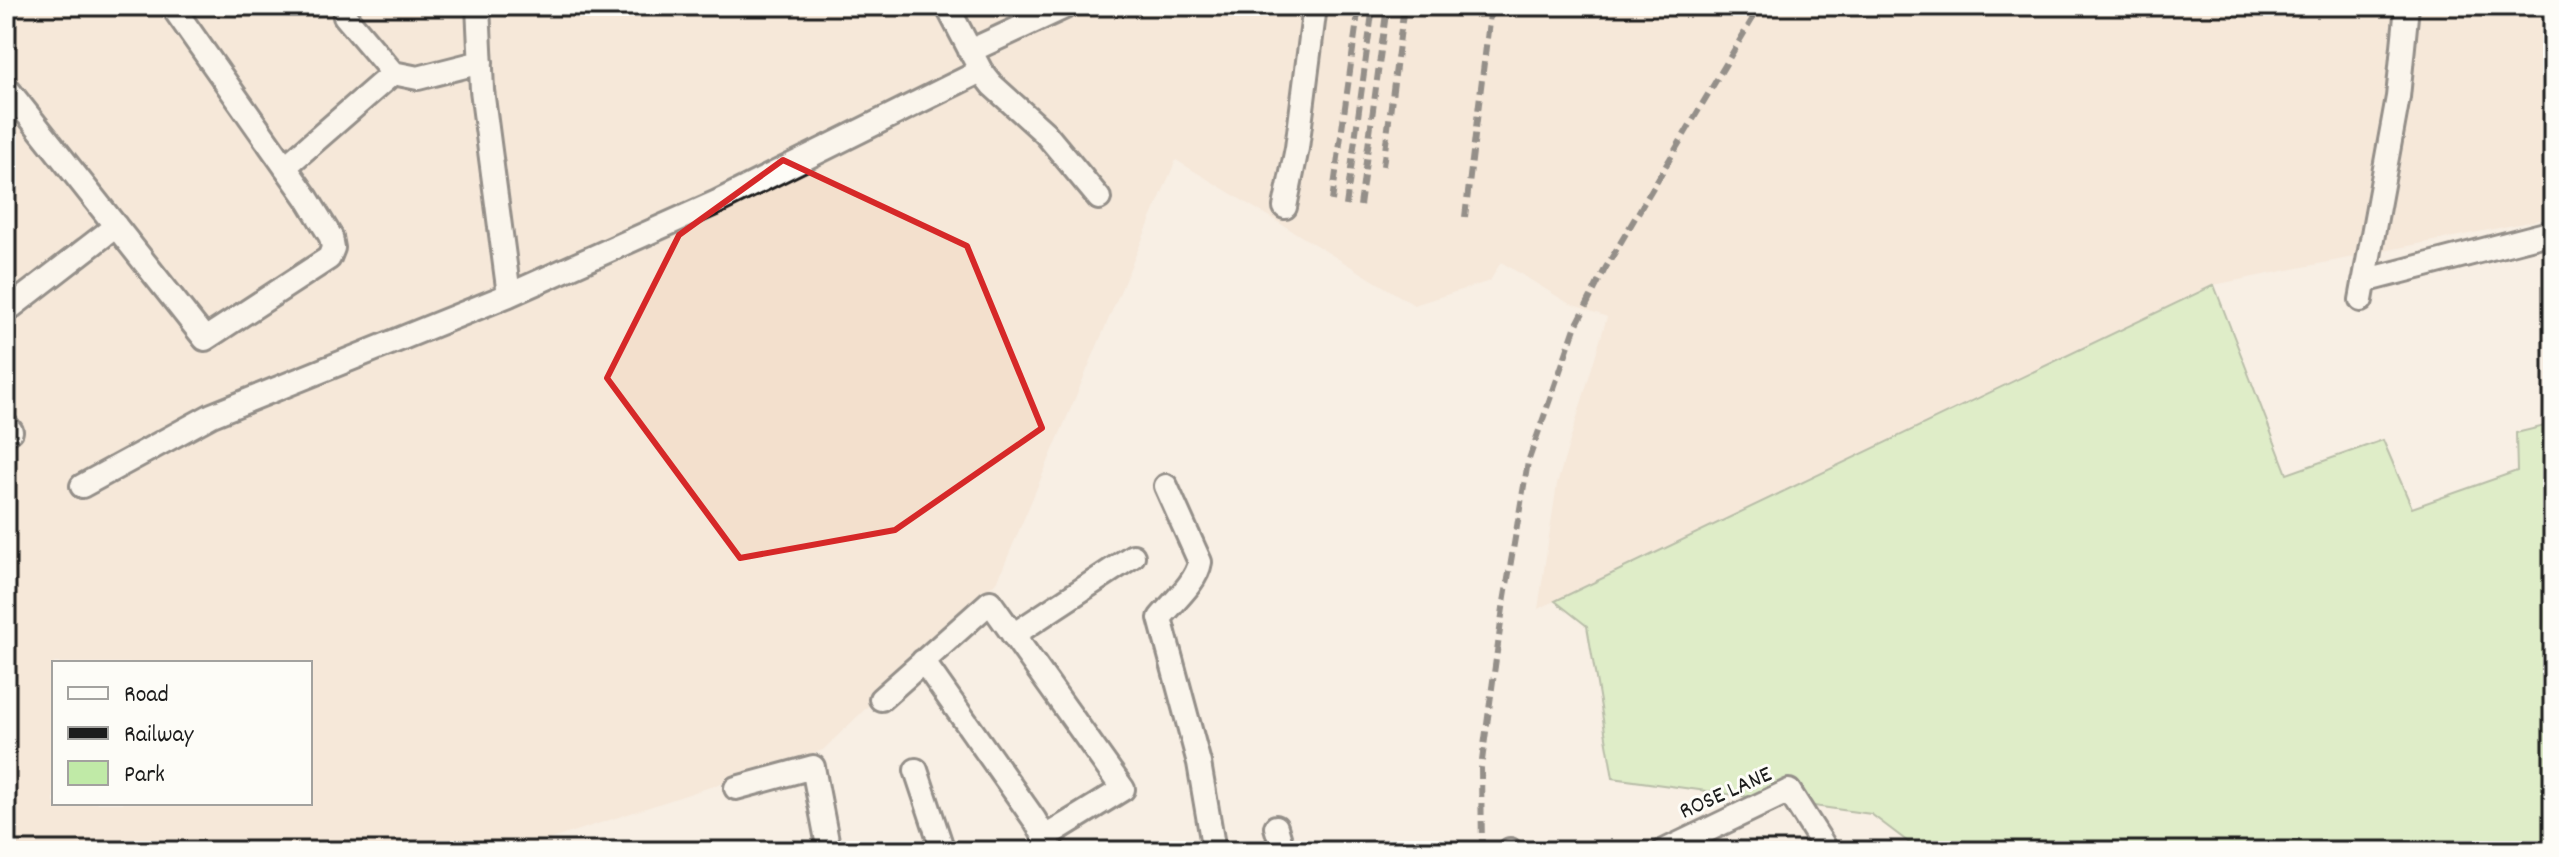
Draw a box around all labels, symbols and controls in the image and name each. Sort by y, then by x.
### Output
legend [52,661,312,805]
text: Road [124,679,169,713]
text: Railway [124,719,195,753]
street label: ROSE LANE [1674,758,1778,829]
text: Park [124,759,165,793]

